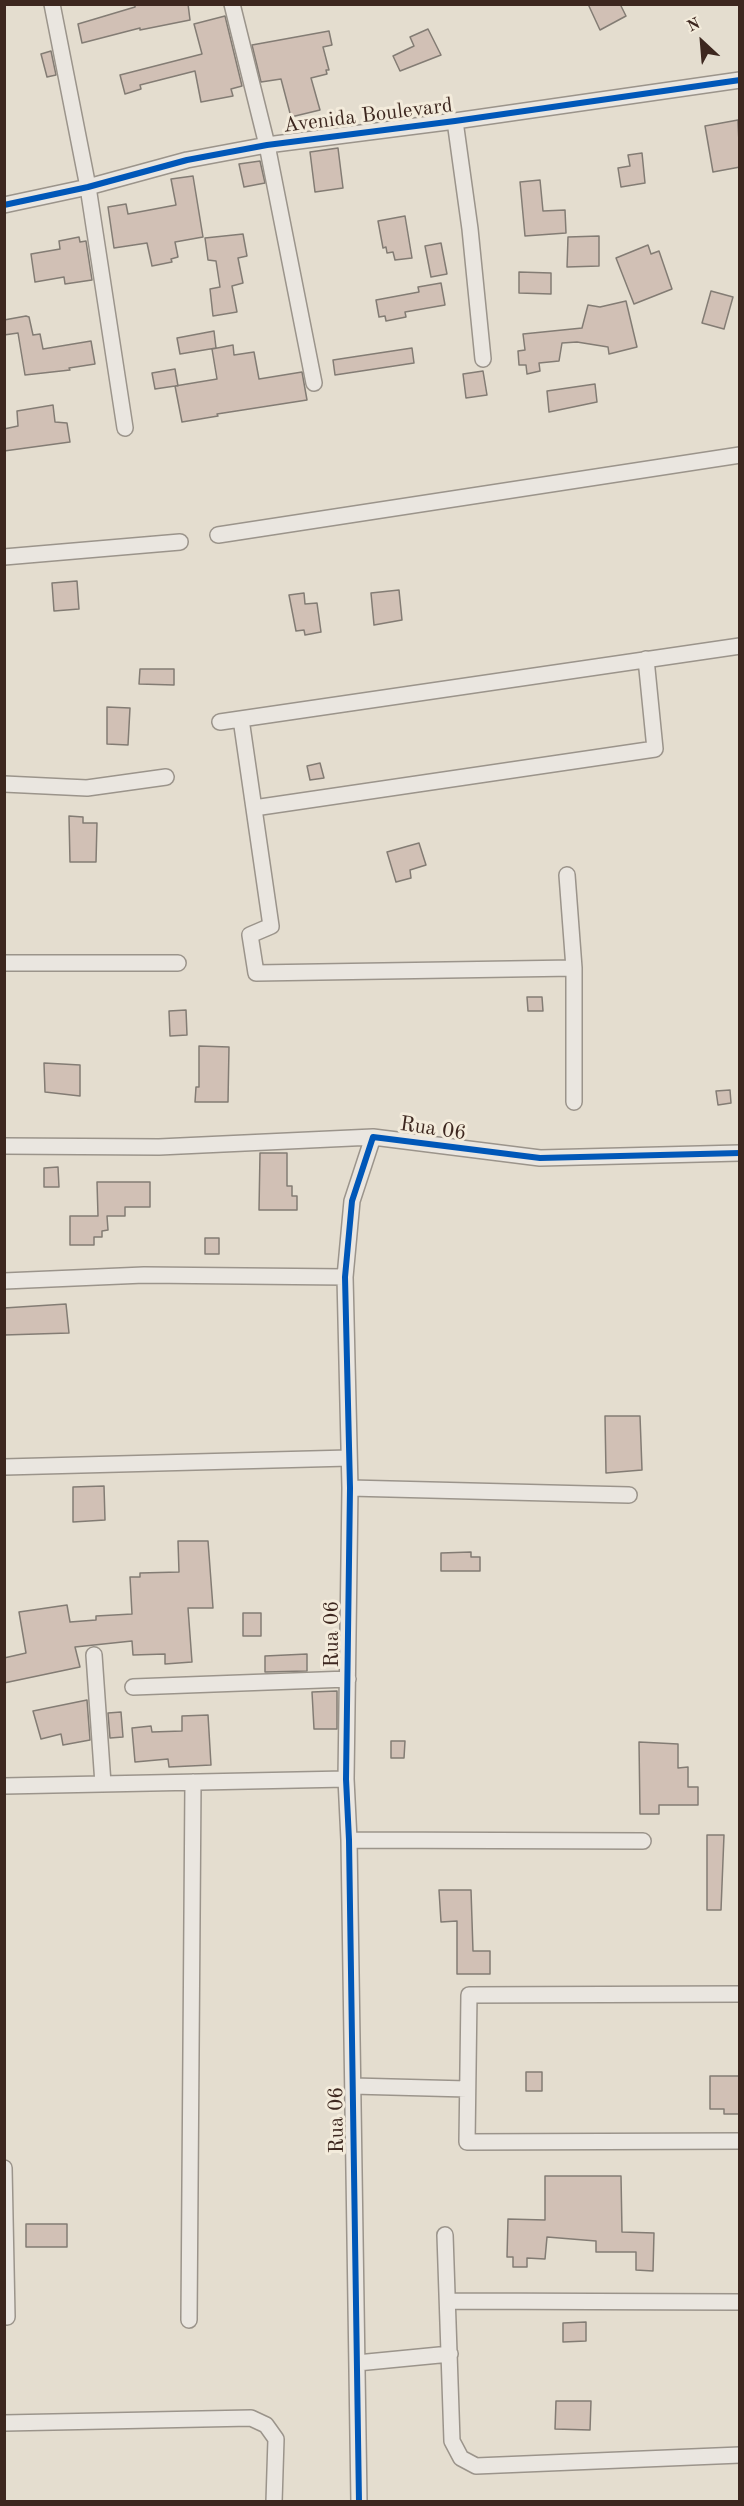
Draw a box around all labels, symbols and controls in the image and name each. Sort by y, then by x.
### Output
north arrow [672,12,732,72]
text: N [685,16,703,36]
street label: Avenida Boulevard [282,93,454,139]
street label: Rua 06 [398,1112,468,1146]
street label: Rua 06 [319,1601,345,1667]
street label: Rua 06 [324,2086,350,2154]

